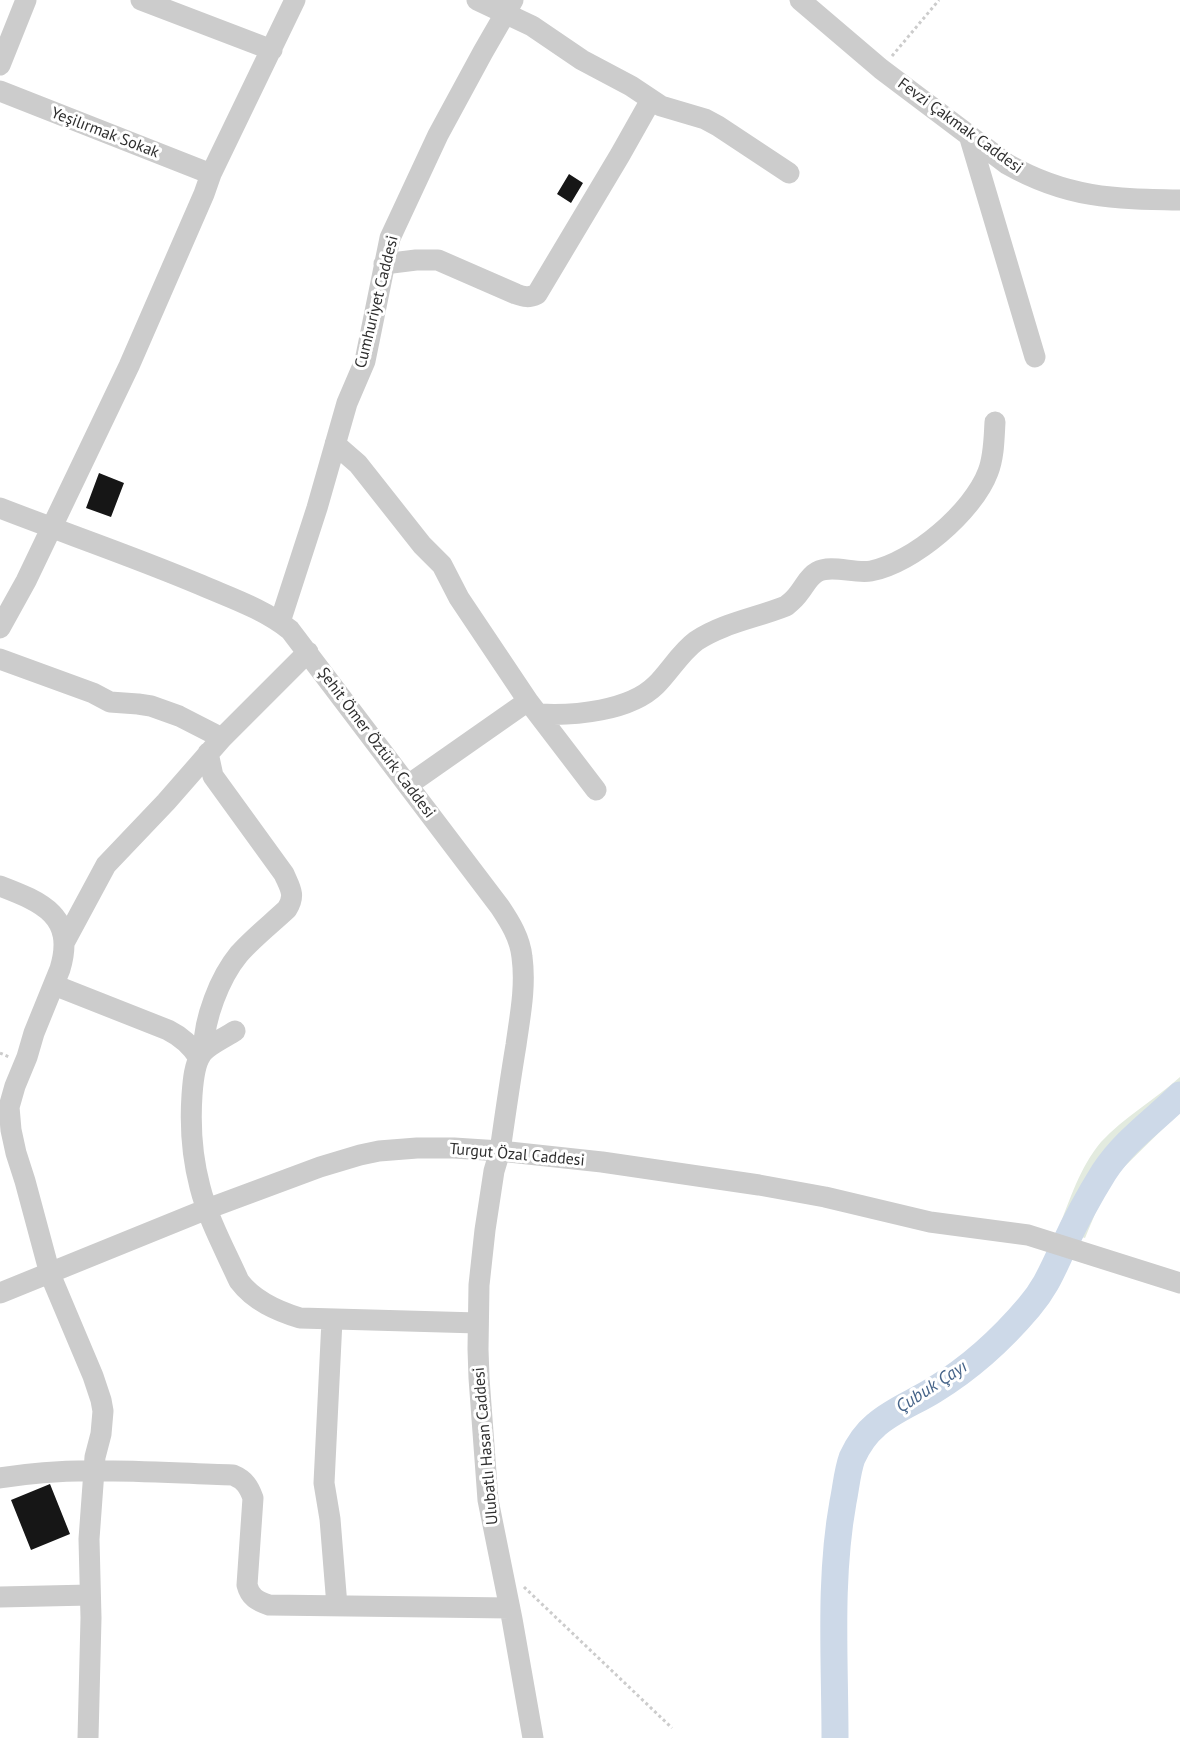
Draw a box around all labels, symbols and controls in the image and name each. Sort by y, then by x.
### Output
street label: Fevzi Çakmak Caddesi [894,74,1026,178]
street label: Yeşilırmak Sokak [48,104,162,162]
street label: Cumhuriyet Caddesi [351,234,403,370]
street label: Şehit Ömer Öztürk Caddesi [313,664,439,822]
street label: Turgut Özal Caddesi [448,1140,586,1170]
water label: Çubuk Çayı [892,1356,972,1418]
street label: Ulubatlı Hasan Caddesi [470,1366,502,1526]

